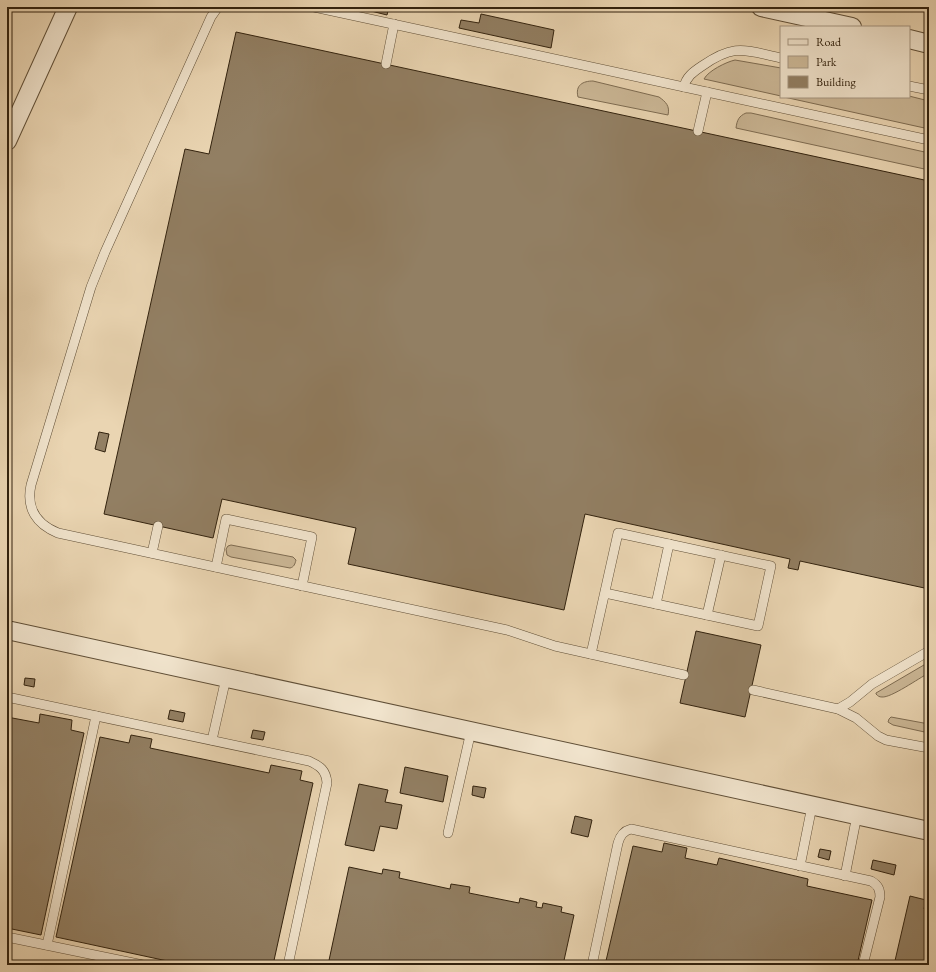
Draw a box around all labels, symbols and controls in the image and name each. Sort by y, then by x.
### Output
legend [780,26,910,98]
text: Road [816,34,842,50]
text: Park [816,54,837,70]
text: Building [816,74,857,90]

